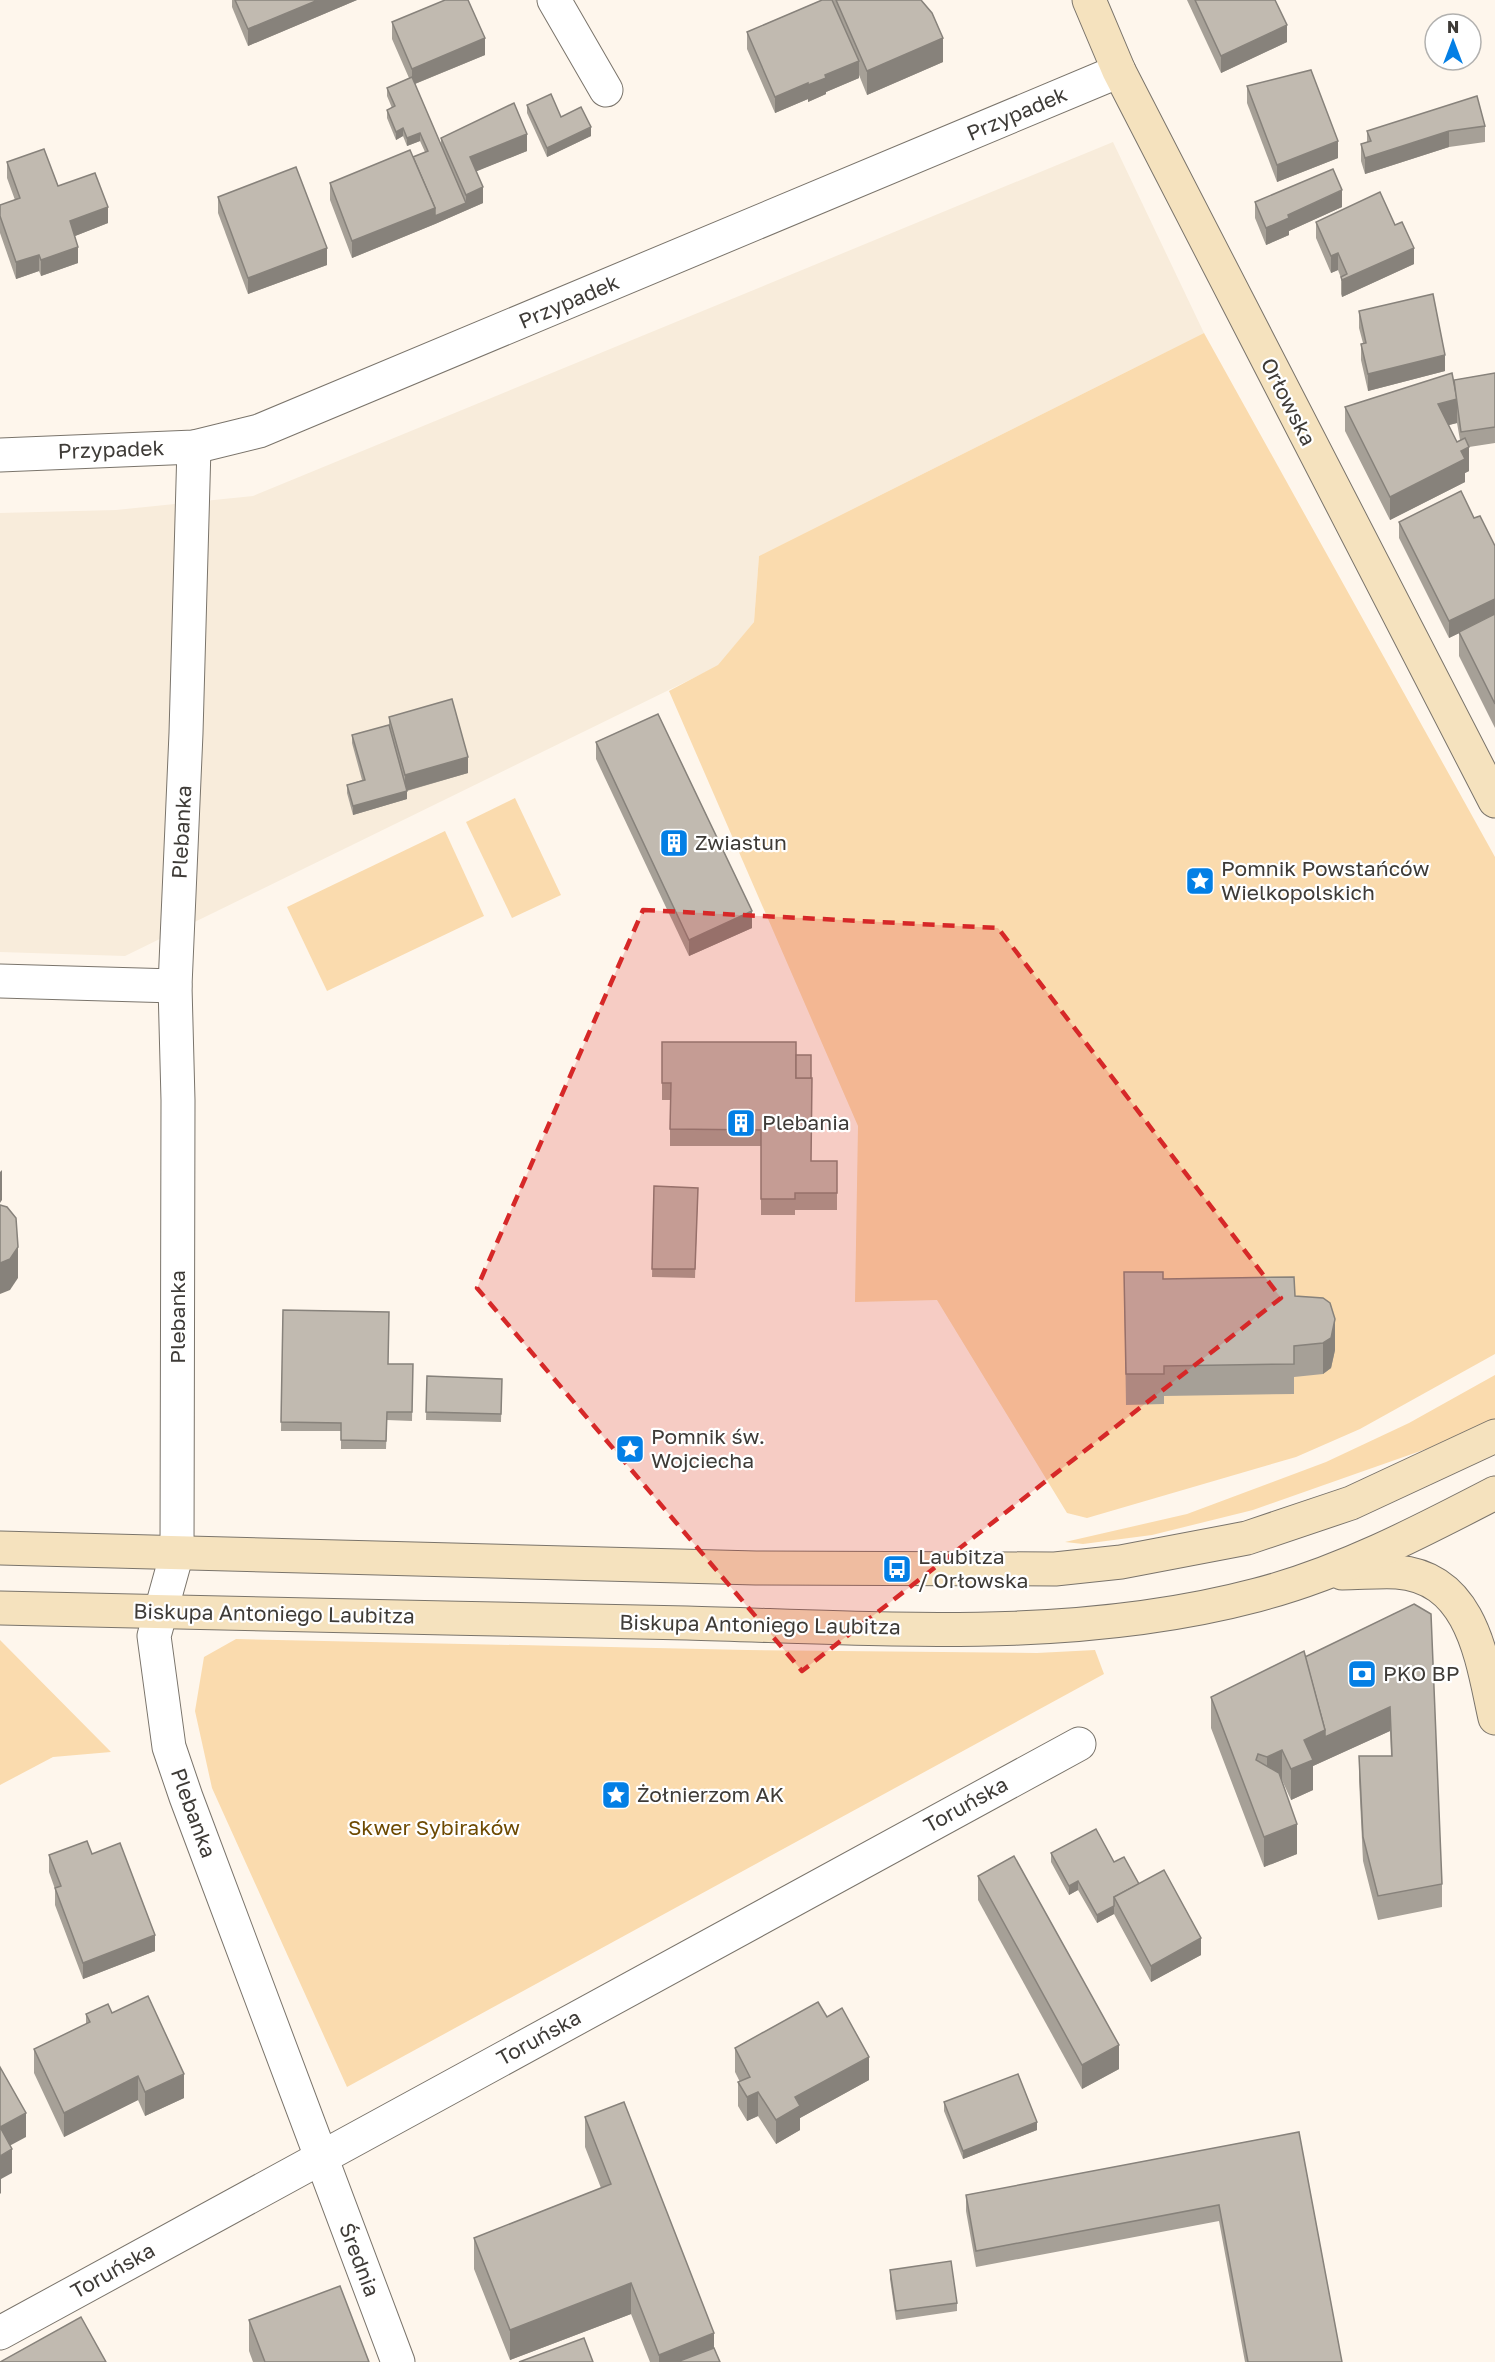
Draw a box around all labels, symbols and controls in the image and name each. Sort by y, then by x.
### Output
north arrow [1423,12,1483,72]
text: N [1447,17,1459,37]
street label: Przypadek [962,80,1071,146]
street label: Przypadek [514,268,623,334]
street label: Orłowska [1256,353,1322,450]
street label: Przypadek [57,434,165,464]
street label: Plebanka [166,784,196,879]
building icon: Zwiastun [658,827,690,859]
place label: Zwiastun [695,829,787,855]
place label: Pomnik Powstańców Wielkopolskich [1221,855,1430,905]
place icon: Pomnik Powstańców Wielkopolskich [1184,865,1216,897]
building icon: Plebania [725,1107,757,1139]
place label: Plebania [762,1109,850,1135]
street label: Plebanka [164,1270,190,1364]
place label: Pomnik św. Wojciecha [651,1423,765,1473]
place icon: Pomnik św. Wojciecha [614,1433,646,1465]
place label: Laubitza / Orłowska [918,1543,1028,1593]
bus stop icon: Laubitza / Orłowska [881,1553,913,1585]
street label: Biskupa Antoniego Laubitza [133,1598,415,1628]
street label: Biskupa Antoniego Laubitza [619,1609,901,1639]
bank icon: PKO BP [1346,1658,1378,1690]
place label: PKO BP [1383,1660,1459,1686]
street label: Plebanka [166,1764,222,1861]
street label: Toruńska [919,1770,1012,1838]
place icon: Żołnierzom AK [600,1779,632,1811]
place label: Żołnierzom AK [637,1781,784,1807]
park label: Skwer Sybiraków [348,1814,520,1840]
street label: Toruńska [492,2003,585,2071]
street label: Średnia [334,2219,386,2300]
street label: Toruńska [66,2236,159,2304]

